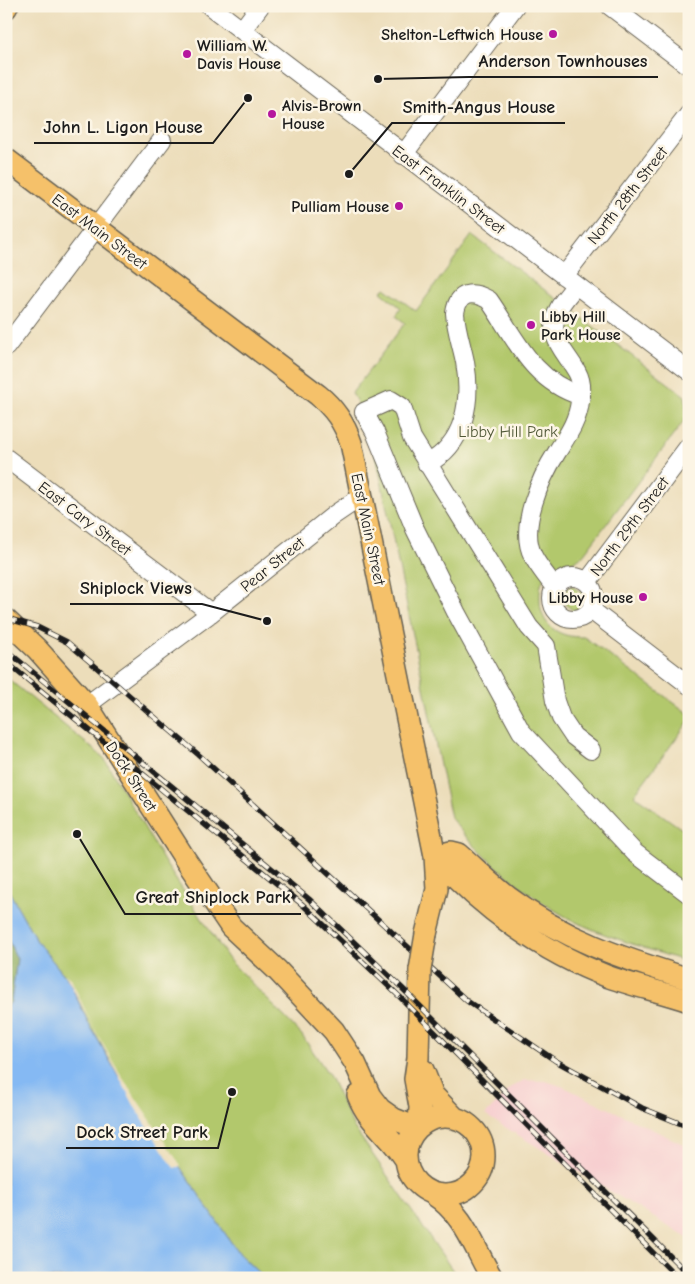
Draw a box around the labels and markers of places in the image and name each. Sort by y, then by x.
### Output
place label: Shelton-Leftwich House [381,26,543,44]
marker: Shelton-Leftwich House [547,28,559,40]
place label: William W. Davis House [197,37,281,73]
callout: Anderson Townhouses [469,44,658,77]
marker: William W. Davis House [181,48,193,60]
callout: Smith-Angus House [392,90,565,123]
place label: Alvis-Brown House [282,97,362,133]
marker: Alvis-Brown House [266,108,278,120]
callout: John L. Ligon House [34,110,213,143]
place label: Pulliam House [291,198,389,216]
marker: Pulliam House [393,200,405,212]
place label: Libby Hill Park House [541,308,621,344]
marker: Libby Hill Park House [525,319,537,331]
callout: Shiplock Views [70,571,202,604]
place label: Libby House [549,589,633,607]
marker: Libby House [637,591,649,603]
callout: Great Shiplock Park [125,881,301,914]
callout: Dock Street Park [66,1115,218,1148]

